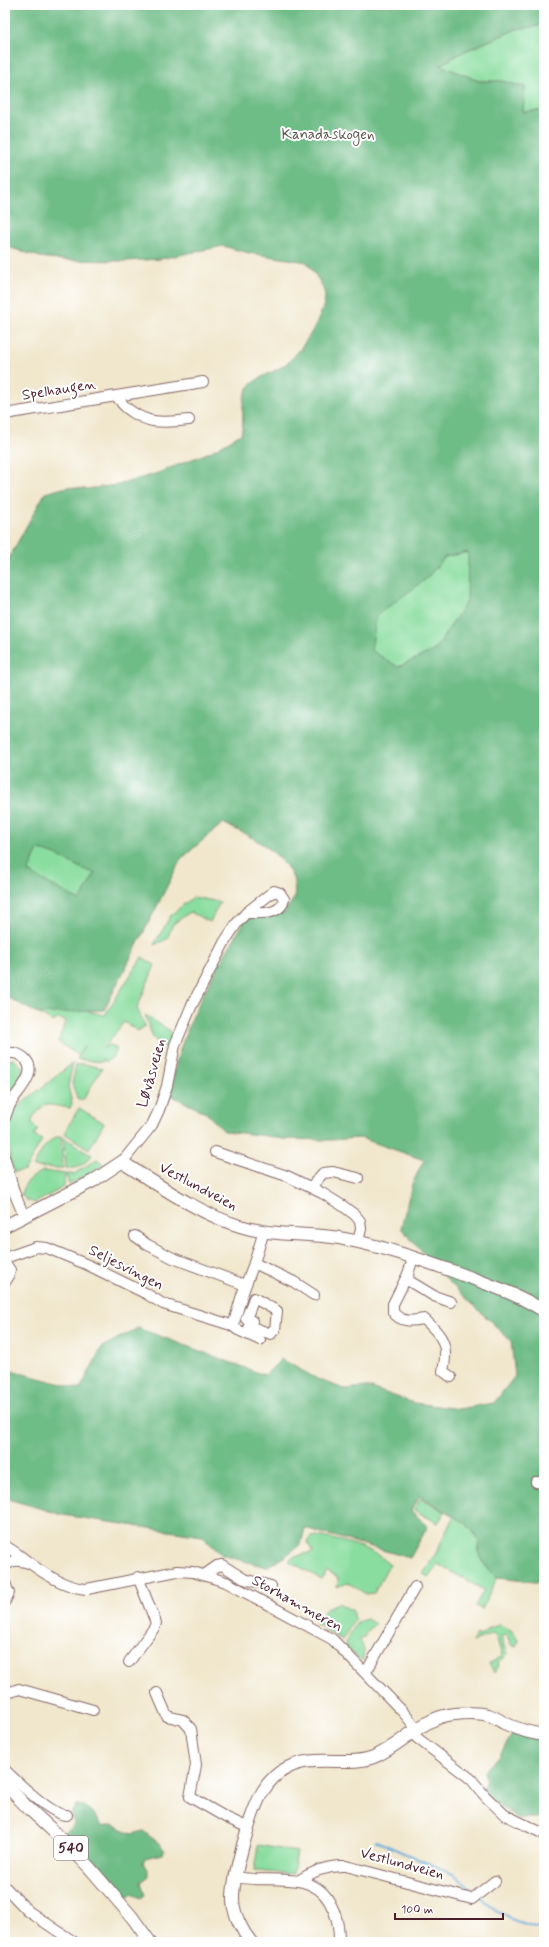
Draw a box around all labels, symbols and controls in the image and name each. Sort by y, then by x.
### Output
park label: Kanadaskogen [281,125,375,146]
street label: Spelhaugen [21,374,98,407]
street label: Løvåsveien [133,1036,171,1110]
street label: Vestlundveien [155,1158,241,1216]
street label: Seljesvingen [85,1241,167,1295]
street label: Storhammeren [248,1571,346,1637]
road number: 540 [54,1836,88,1860]
street label: Vestlundveien [358,1843,446,1885]
scale bar [395,1895,503,1921]
text: 100 m [401,1902,433,1918]

